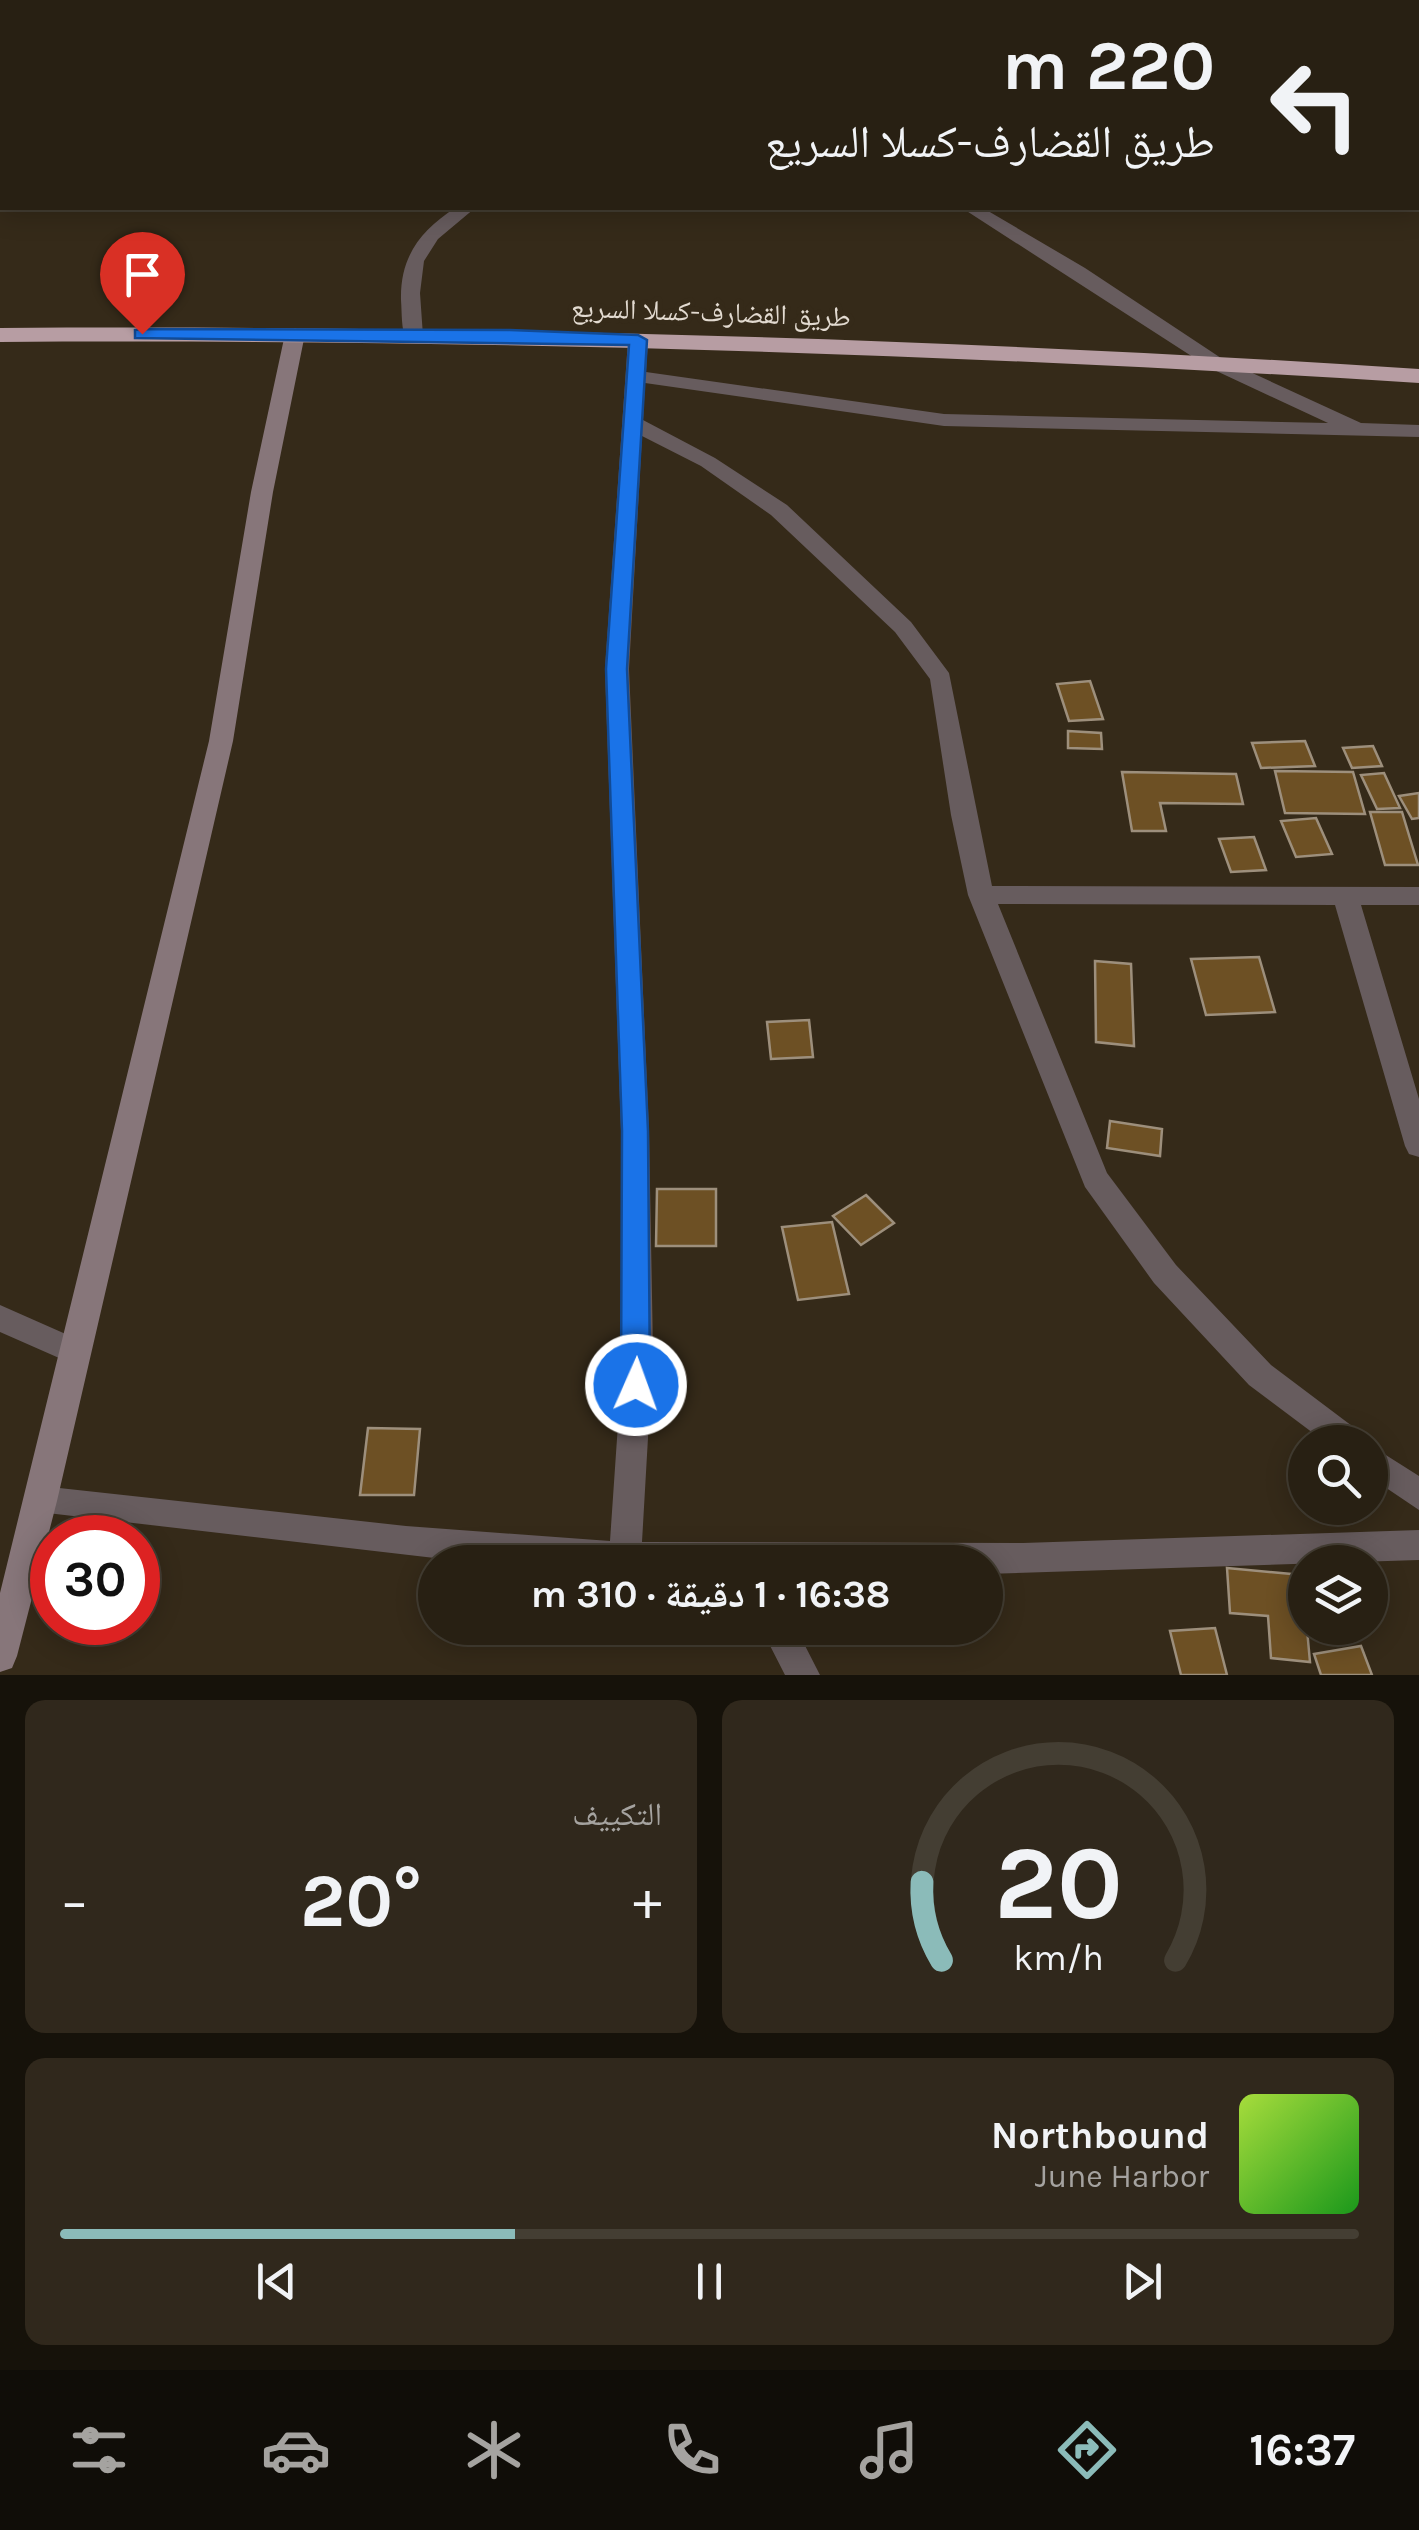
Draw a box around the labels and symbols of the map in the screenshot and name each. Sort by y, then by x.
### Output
pin [100,232,185,335]
street label: طريق القضارف-كسلا السريع [570,291,851,334]
position arrow [584,1333,688,1437]
speed limit sign: 30 [30,1515,160,1645]

